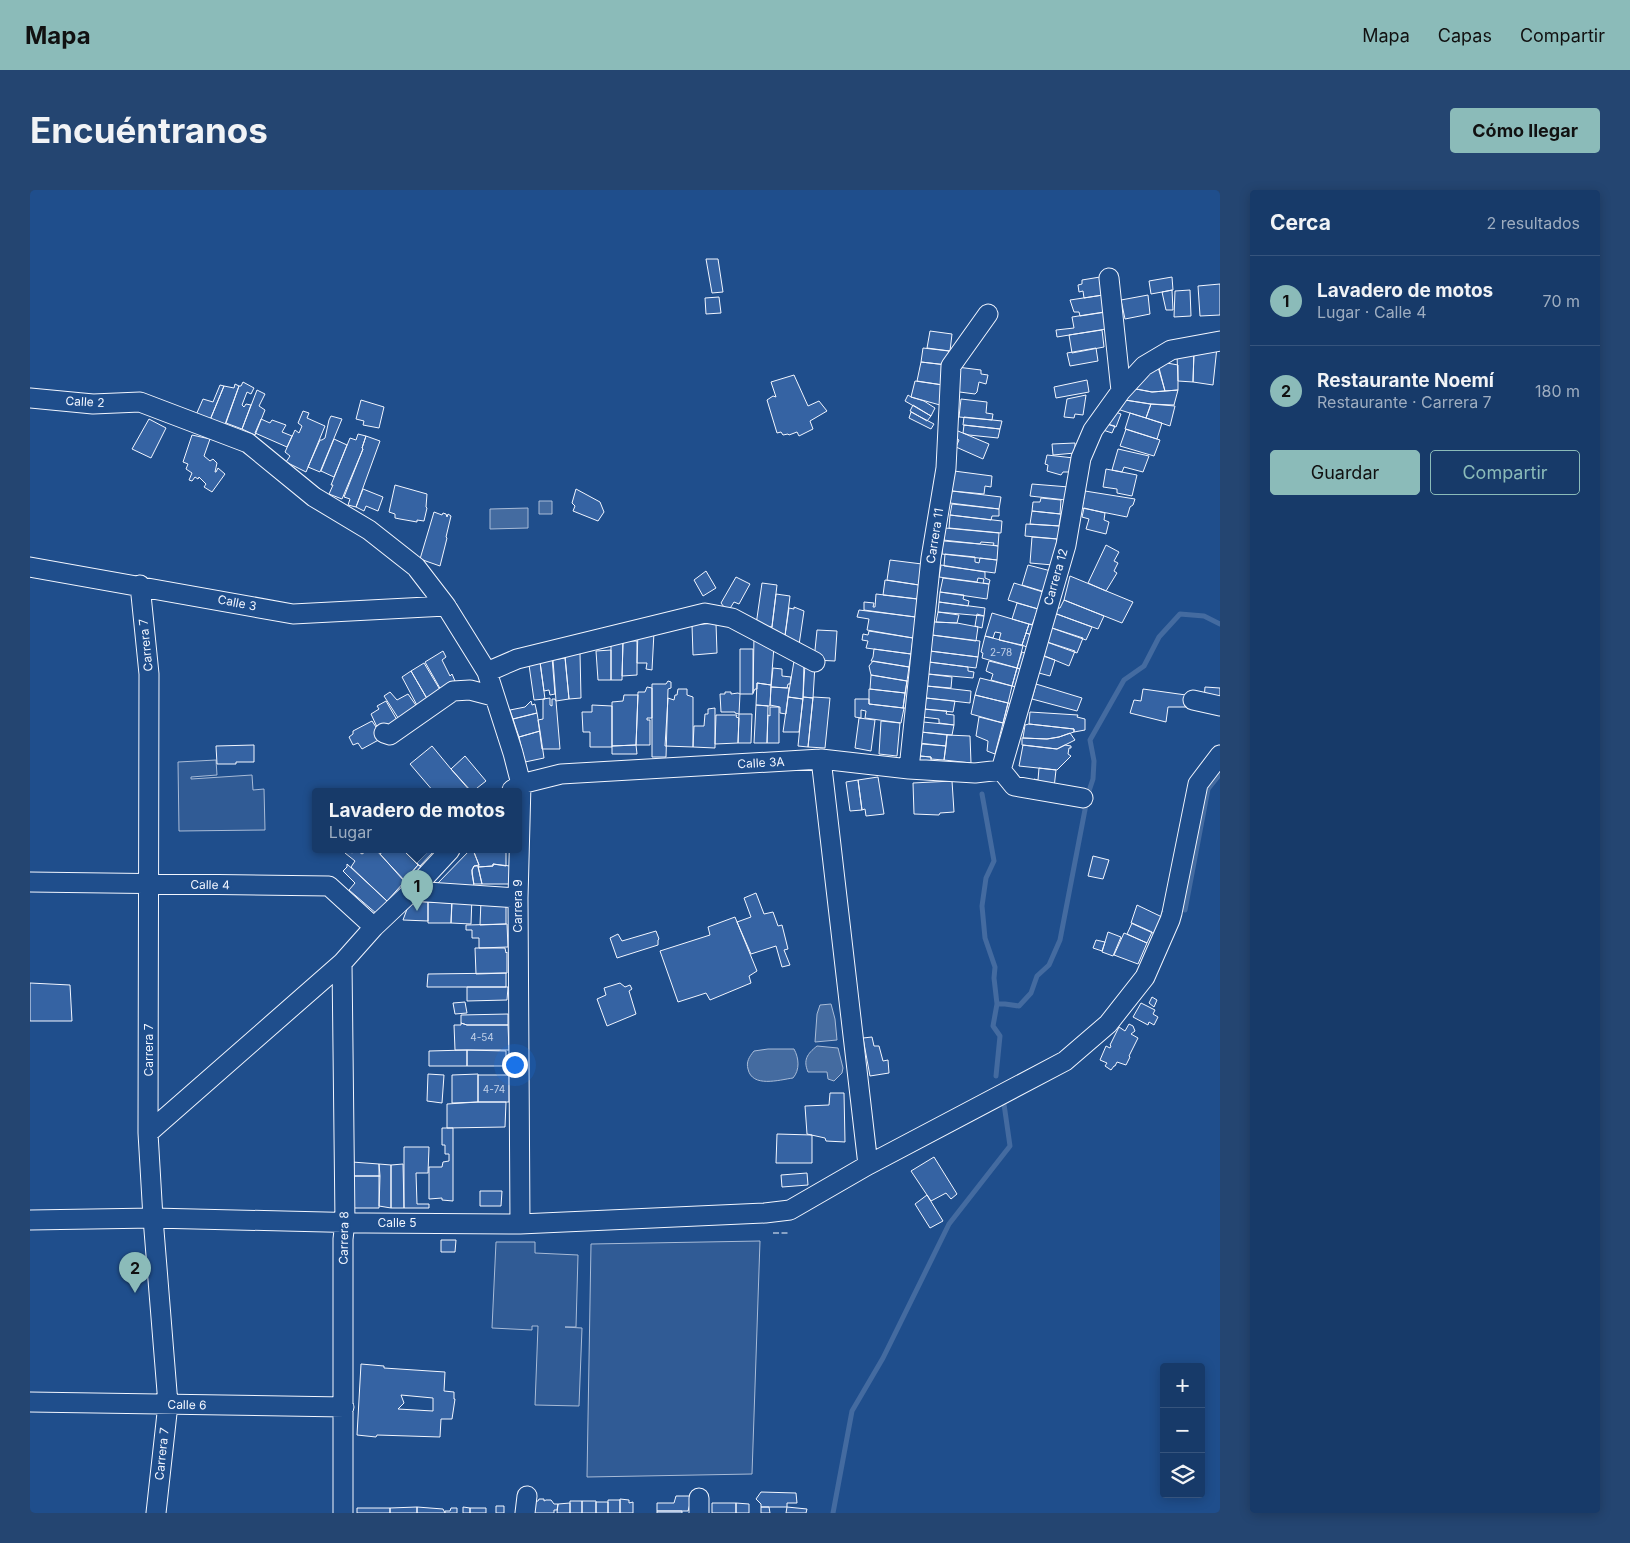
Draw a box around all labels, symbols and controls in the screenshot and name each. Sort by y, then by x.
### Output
text: Mapa [25,21,91,50]
text: Mapa [1362,25,1410,46]
text: Capas [1438,25,1492,46]
text: Compartir [1520,25,1605,46]
button: Cómo llegar [1450,108,1600,153]
text: Encuéntranos [30,109,268,151]
text: Cerca [1270,210,1331,235]
text: 2 resultados [1487,213,1580,233]
text: Lavadero de motos [1317,279,1493,302]
text: 1 [1283,291,1289,311]
text: 70 m [1543,291,1580,311]
text: Lugar · Calle 4 [1317,302,1427,322]
text: Restaurante Noemí [1317,369,1494,392]
text: 2 [1281,381,1291,401]
text: 180 m [1535,381,1580,401]
text: Restaurante · Carrera 7 [1317,392,1492,412]
street label: Calle 2 [65,393,105,410]
button: Guardar [1270,450,1420,495]
button: Compartir [1430,450,1580,495]
street label: Carrera 11 [923,507,946,565]
street label: Carrera 12 [1040,547,1071,607]
street label: Calle 3 [216,591,258,614]
street label: Carrera 7 [135,618,156,672]
house number: 2-78 [990,646,1012,658]
street label: Calle 3A [737,754,785,771]
popup [312,788,522,853]
text: Lavadero de motos [329,799,505,822]
text: Lugar [329,822,372,842]
pin: 1 [401,870,433,911]
street label: Calle 4 [190,877,230,892]
street label: Carrera 9 [510,879,525,933]
street label: Carrera 7 [141,1023,156,1076]
house number: 4-54 [470,1031,494,1043]
your location [502,1052,528,1078]
house number: 4-74 [483,1083,505,1095]
street label: Carrera 8 [336,1211,351,1265]
street label: Calle 5 [378,1215,416,1230]
pin: 2 [119,1252,151,1293]
map controls [1160,1363,1205,1498]
button: + [1160,1363,1205,1408]
street label: Calle 6 [167,1397,207,1412]
button: − [1160,1408,1205,1453]
street label: Carrera 7 [151,1427,172,1481]
button: layers [1160,1453,1205,1498]

